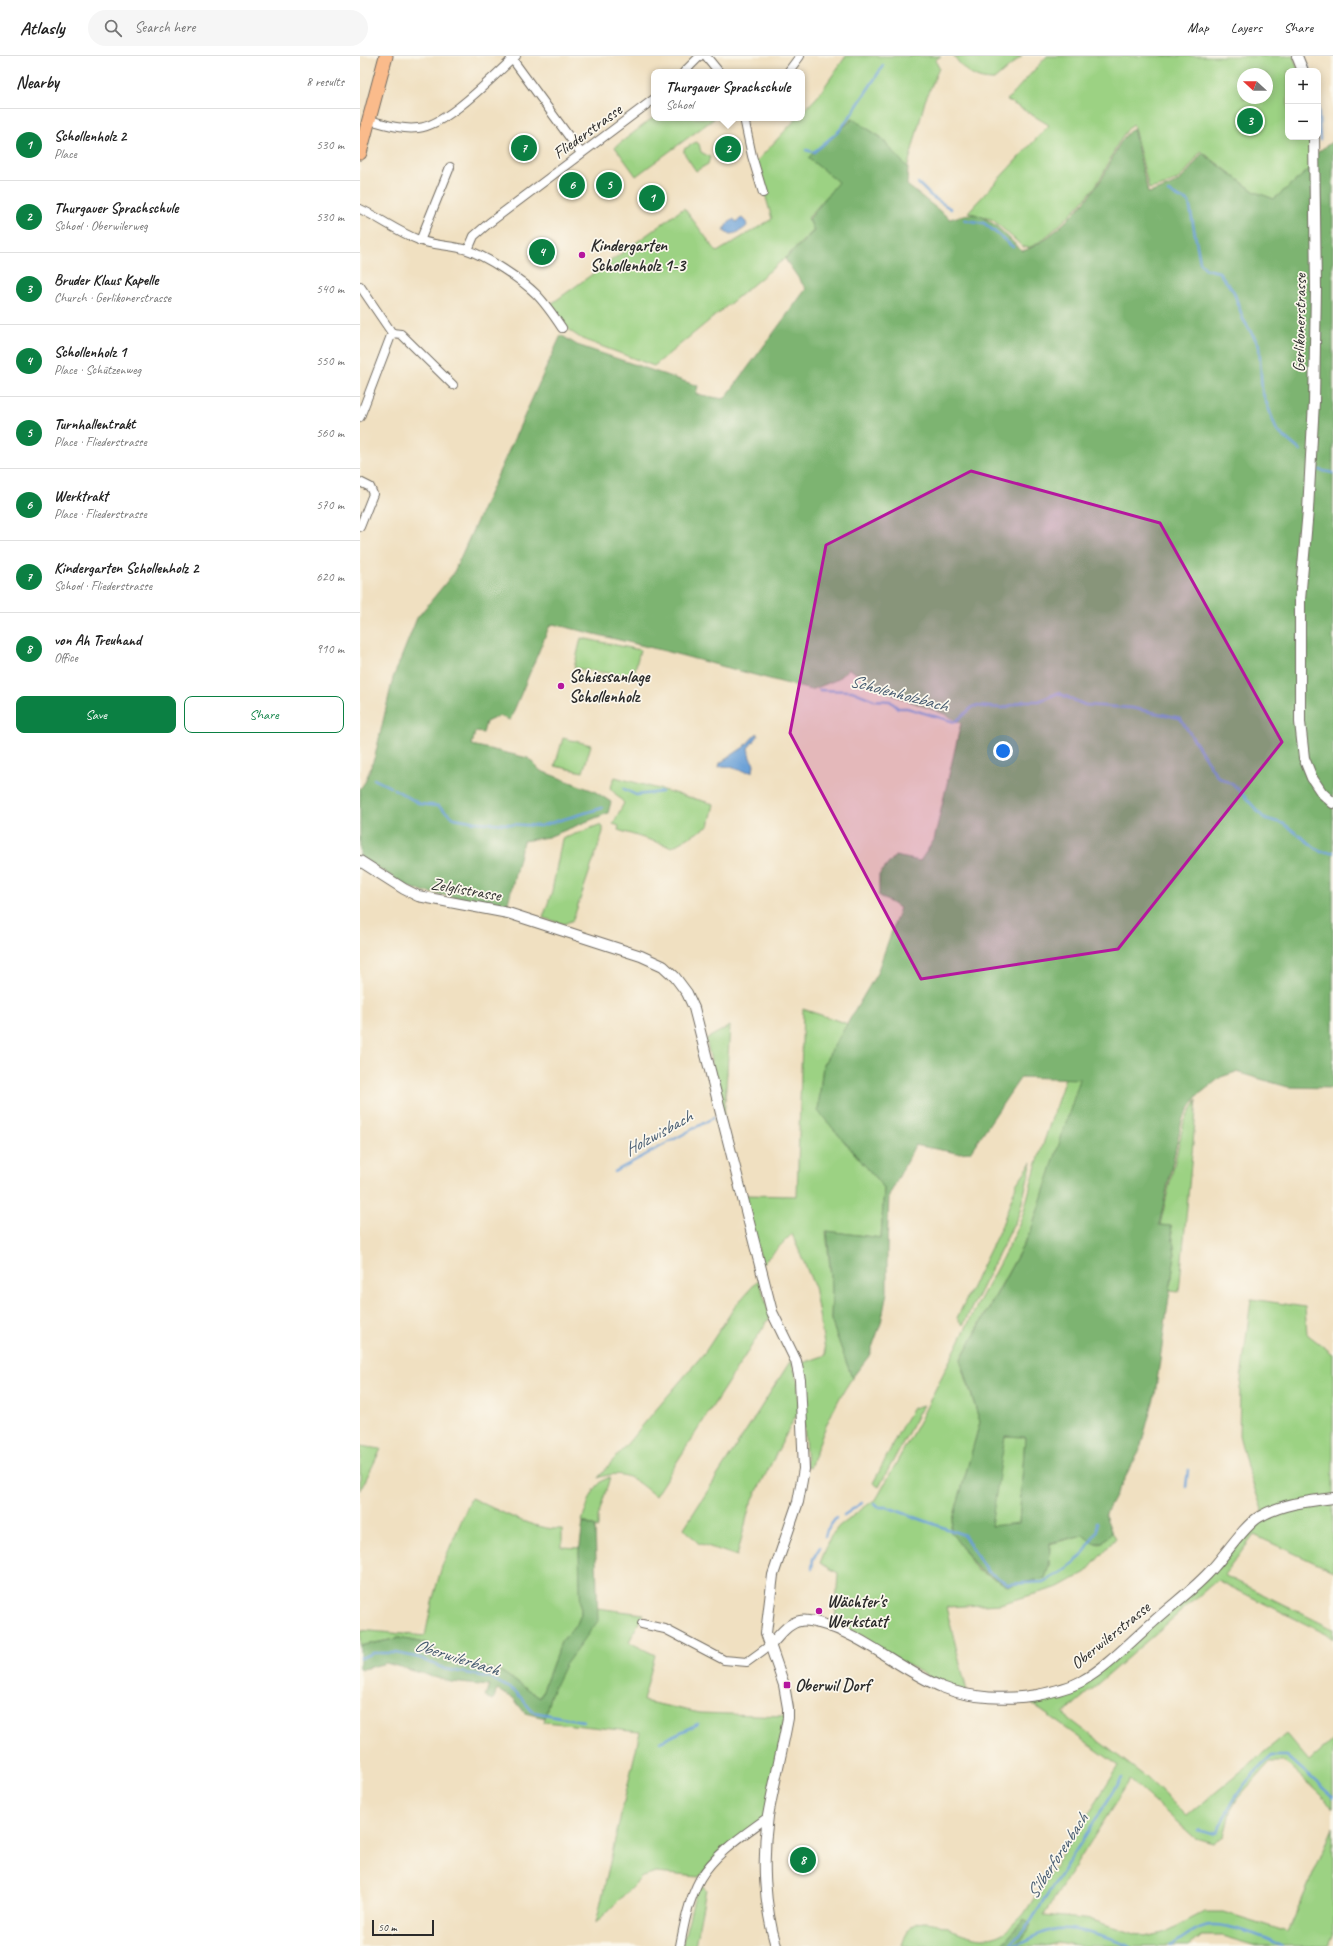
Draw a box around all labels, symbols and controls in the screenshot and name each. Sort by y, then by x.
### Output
search box [88,10,368,46]
text: Atlasly [20,16,64,40]
icon: search [102,17,124,39]
text: Search here [134,18,195,37]
text: Map [1187,19,1209,36]
text: Layers [1231,19,1262,36]
text: Share [1284,19,1313,36]
north arrow [1237,68,1273,104]
map controls [1285,68,1321,140]
button: + [1285,68,1321,104]
popup [651,69,805,121]
text: Nearby [16,72,59,93]
text: 8 results [306,74,344,90]
text: Thurgauer Sprachschule [666,78,790,97]
text: School [666,97,694,113]
street label: Fliederstrasse [549,99,627,163]
button: − [1285,104,1321,140]
pin: 3 [1237,106,1263,136]
text: Schollenholz 2 [54,127,126,146]
pin: 7 [511,133,537,163]
pin: 2 [715,134,741,164]
text: 1 [26,137,32,153]
text: 530 m [316,137,344,153]
text: Place [54,146,77,162]
pin: 6 [559,170,585,200]
pin: 5 [596,170,622,200]
pin: 1 [639,183,665,213]
text: Thurgauer Sprachschule [54,199,178,218]
text: 2 [26,209,32,225]
text: 530 m [316,209,344,225]
text: School · Oberwilerweg [54,218,148,234]
place label: Kindergarten Schollenholz 1-3 [590,235,687,276]
pin: 4 [529,237,555,267]
marker: Kindergarten Schollenholz 1-3 [577,250,587,260]
text: Bruder Klaus Kapelle [54,271,158,290]
street label: Gerlikonerstrasse [1288,272,1311,373]
text: 3 [26,281,32,297]
text: 540 m [316,281,344,297]
text: Church · Gerlikonerstrasse [54,290,171,306]
text: Schollenholz 1 [54,343,126,362]
text: 4 [26,353,32,369]
text: 550 m [316,353,344,369]
text: Place · Schützenweg [54,362,141,378]
text: Turnhallentrakt [54,415,135,434]
text: 5 [26,425,32,441]
text: 560 m [316,425,344,441]
text: Place · Fliederstrasse [54,434,147,450]
text: Werktrakt [54,487,108,506]
text: 6 [26,497,32,513]
text: 570 m [316,497,344,513]
text: Place · Fliederstrasse [54,506,147,522]
text: Kindergarten Schollenholz 2 [54,559,198,578]
text: 7 [26,569,32,585]
text: 620 m [316,569,344,585]
text: School · Fliederstrasse [54,578,152,594]
text: von Ah Treuhand [54,631,141,650]
text: 8 [26,641,32,657]
text: 910 m [316,641,344,657]
text: Office [54,650,78,666]
place label: Schiessanlage Schollenholz [569,666,651,707]
water label: Scholenholzbach [848,669,952,717]
marker: Schiessanlage Schollenholz [556,681,566,691]
button: Save [16,696,176,733]
button: Share [184,696,344,733]
your location [993,741,1013,761]
street label: Zelglistrasse [429,873,504,906]
water label: Holzwisbach [620,1105,697,1161]
place label: Wächter's Werkstatt [827,1591,890,1632]
street label: Oberwilerstrasse [1066,1596,1155,1674]
marker: Wächter's Werkstatt [814,1606,824,1616]
water label: Oberwilerbach [412,1634,504,1681]
place label: Oberwil Dorf [795,1675,874,1696]
marker: Oberwil Dorf [782,1680,792,1690]
water label: Silberforenbach [1021,1808,1094,1903]
pin: 8 [790,1845,816,1875]
scale bar [372,1918,434,1937]
text: 50 m [378,1920,397,1934]

